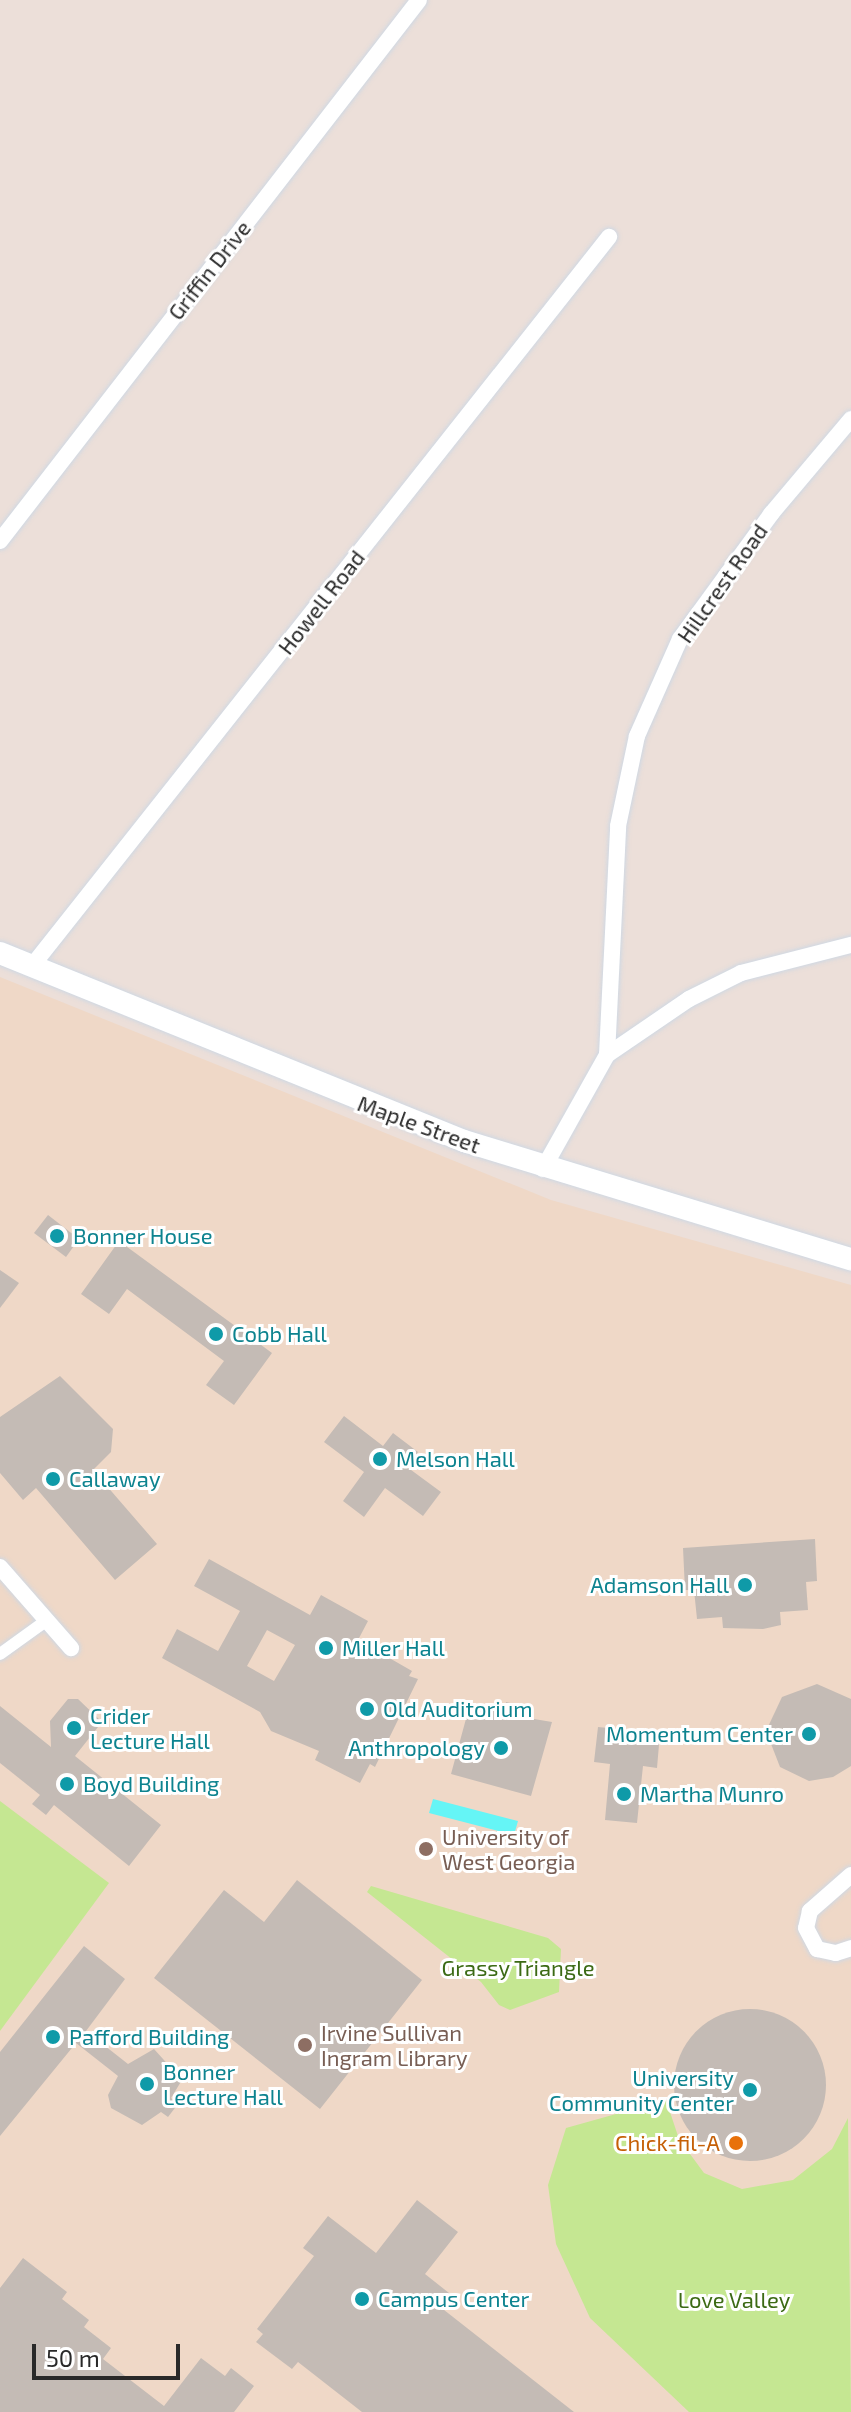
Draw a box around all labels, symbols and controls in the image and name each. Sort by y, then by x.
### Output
street label: Griffin Drive [162,215,256,325]
street label: Hillcrest Road [671,518,773,648]
street label: Howell Road [272,544,370,660]
street label: Maple Street [354,1090,484,1158]
place label: Bonner House [73,1223,213,1249]
marker: Bonner House [48,1227,66,1245]
place label: Cobb Hall [232,1321,327,1347]
marker: Cobb Hall [207,1325,225,1343]
place label: Melson Hall [396,1446,515,1472]
marker: Melson Hall [371,1450,389,1468]
place label: Callaway [69,1466,161,1492]
marker: Callaway [44,1470,62,1488]
place label: Adamson Hall [590,1572,729,1598]
marker: Adamson Hall [736,1576,754,1594]
place label: Miller Hall [342,1635,445,1661]
marker: Miller Hall [317,1639,335,1657]
place label: Old Auditorium [383,1696,533,1722]
marker: Old Auditorium [358,1700,376,1718]
place label: Crider Lecture Hall [90,1702,210,1754]
marker: Crider Lecture Hall [65,1719,83,1737]
place label: Momentum Center [606,1721,793,1747]
marker: Momentum Center [800,1725,818,1743]
place label: Anthropology [348,1735,485,1761]
marker: Anthropology [492,1739,510,1757]
place label: Boyd Building [83,1771,219,1797]
marker: Boyd Building [58,1775,76,1793]
place label: Martha Munro [640,1781,784,1807]
marker: Martha Munro [615,1785,633,1803]
place label: University of West Georgia [442,1823,575,1874]
marker: University of West Georgia [417,1840,435,1858]
park label: Grassy Triangle [441,1955,595,1981]
place label: Irvine Sullivan Ingram Library [321,2019,468,2070]
place label: Pafford Building [69,2024,229,2050]
marker: Pafford Building [44,2028,62,2046]
marker: Irvine Sullivan Ingram Library [296,2036,314,2054]
place label: Bonner Lecture Hall [163,2058,283,2110]
place label: University Community Center [549,2064,734,2116]
marker: Bonner Lecture Hall [138,2075,156,2093]
marker: University Community Center [741,2081,759,2099]
place label: Chick-fil-A [615,2130,720,2156]
marker: Chick-fil-A [727,2134,745,2152]
place label: Campus Center [378,2286,529,2312]
park label: Love Valley [677,2287,791,2313]
marker: Campus Center [353,2290,371,2308]
scale bar [36,2328,184,2378]
text: 50 m [46,2343,100,2372]

